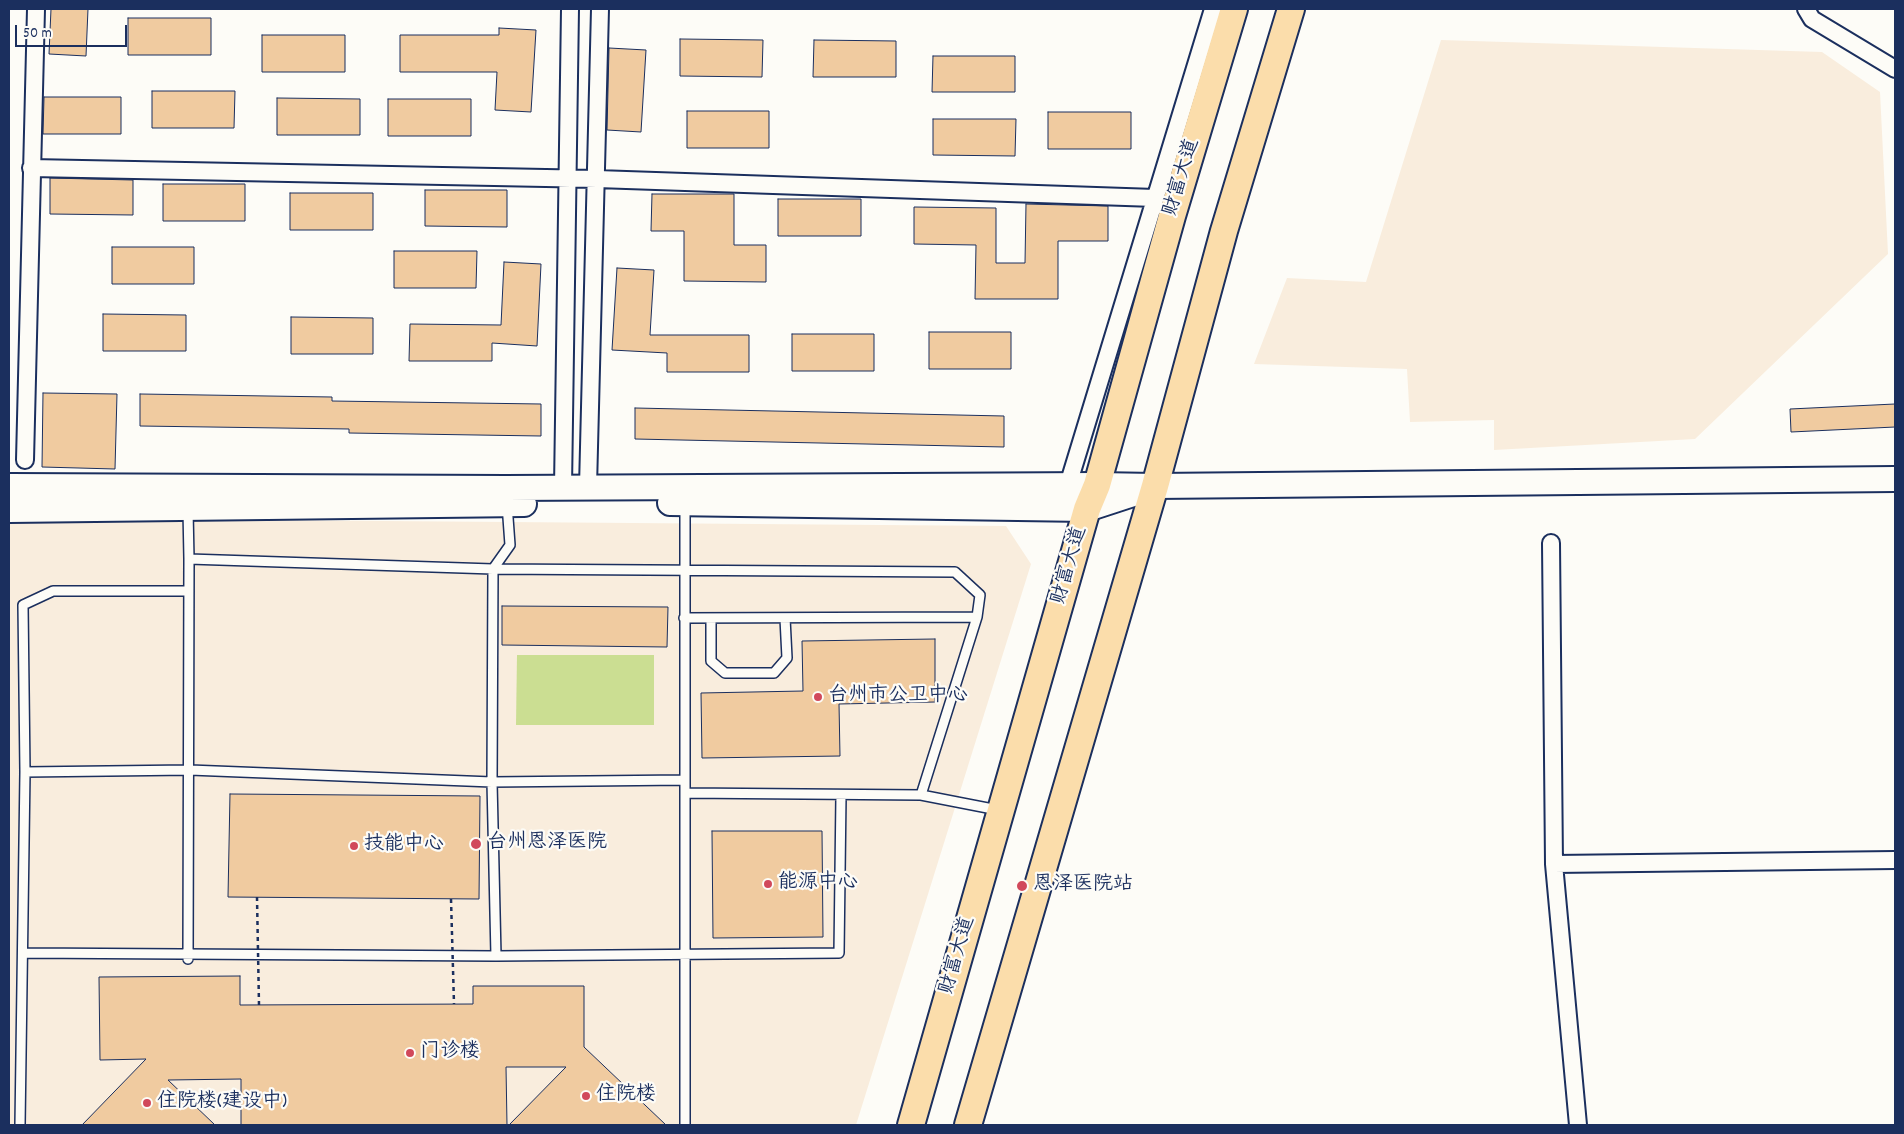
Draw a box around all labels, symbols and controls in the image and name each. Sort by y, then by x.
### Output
scale bar [18,15,130,47]
text: 50 m [23,23,52,45]
street label: 财富大道 [1160,136,1206,220]
street label: 财富大道 [1048,524,1094,608]
place label: 台州市公卫中心 [828,685,968,709]
marker: 台州市公卫中心 [812,691,824,703]
place label: 台州恩泽医院 [487,832,607,856]
place label: 技能中心 [364,834,444,858]
marker: 台州恩泽医院 [469,837,483,851]
marker: 技能中心 [348,840,360,852]
place label: 能源中心 [778,872,858,896]
place label: 恩泽医院站 [1033,874,1133,898]
marker: 能源中心 [762,878,774,890]
marker: 恩泽医院站 [1015,879,1029,893]
street label: 财富大道 [936,914,982,998]
place label: 门诊楼 [420,1041,480,1065]
marker: 门诊楼 [404,1047,416,1059]
place label: 住院楼 [596,1084,656,1108]
marker: 住院楼 [580,1090,592,1102]
place label: 住院楼(建设中) [157,1091,287,1115]
marker: 住院楼(建设中) [141,1097,153,1109]

